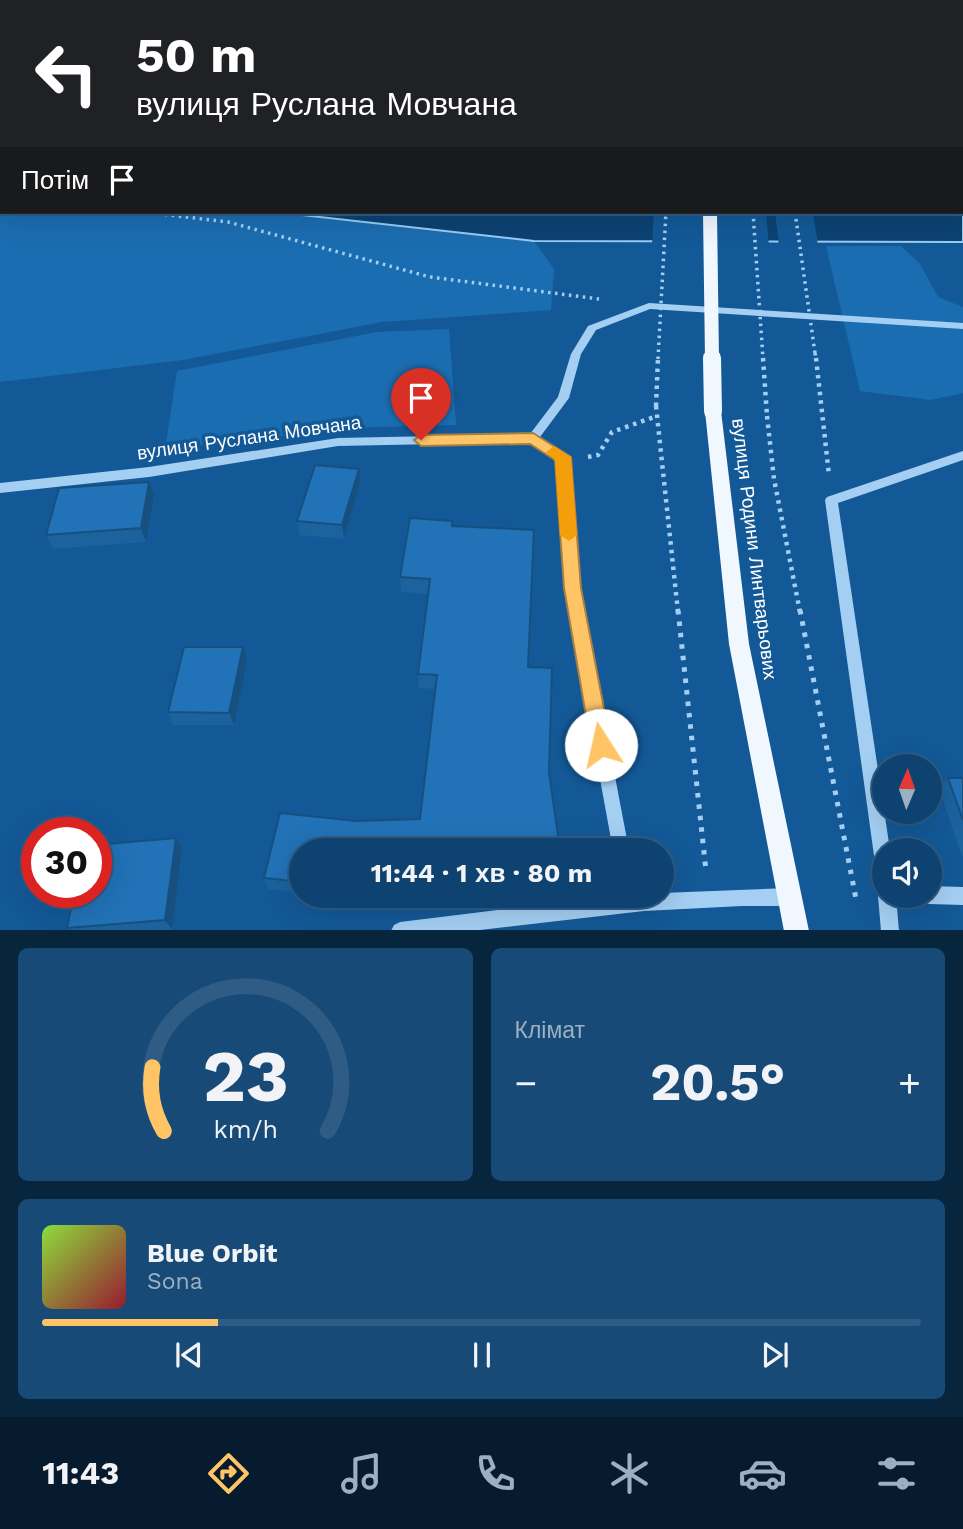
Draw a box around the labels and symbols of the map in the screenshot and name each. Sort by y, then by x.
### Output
pin [391,368,451,440]
street label: вулиця Руслана Мовчана [135,410,363,465]
street label: вулиця Родини Линтварьових [727,417,782,682]
position arrow [564,708,638,782]
north arrow [872,754,942,824]
speed limit sign: 30 [21,817,112,908]

